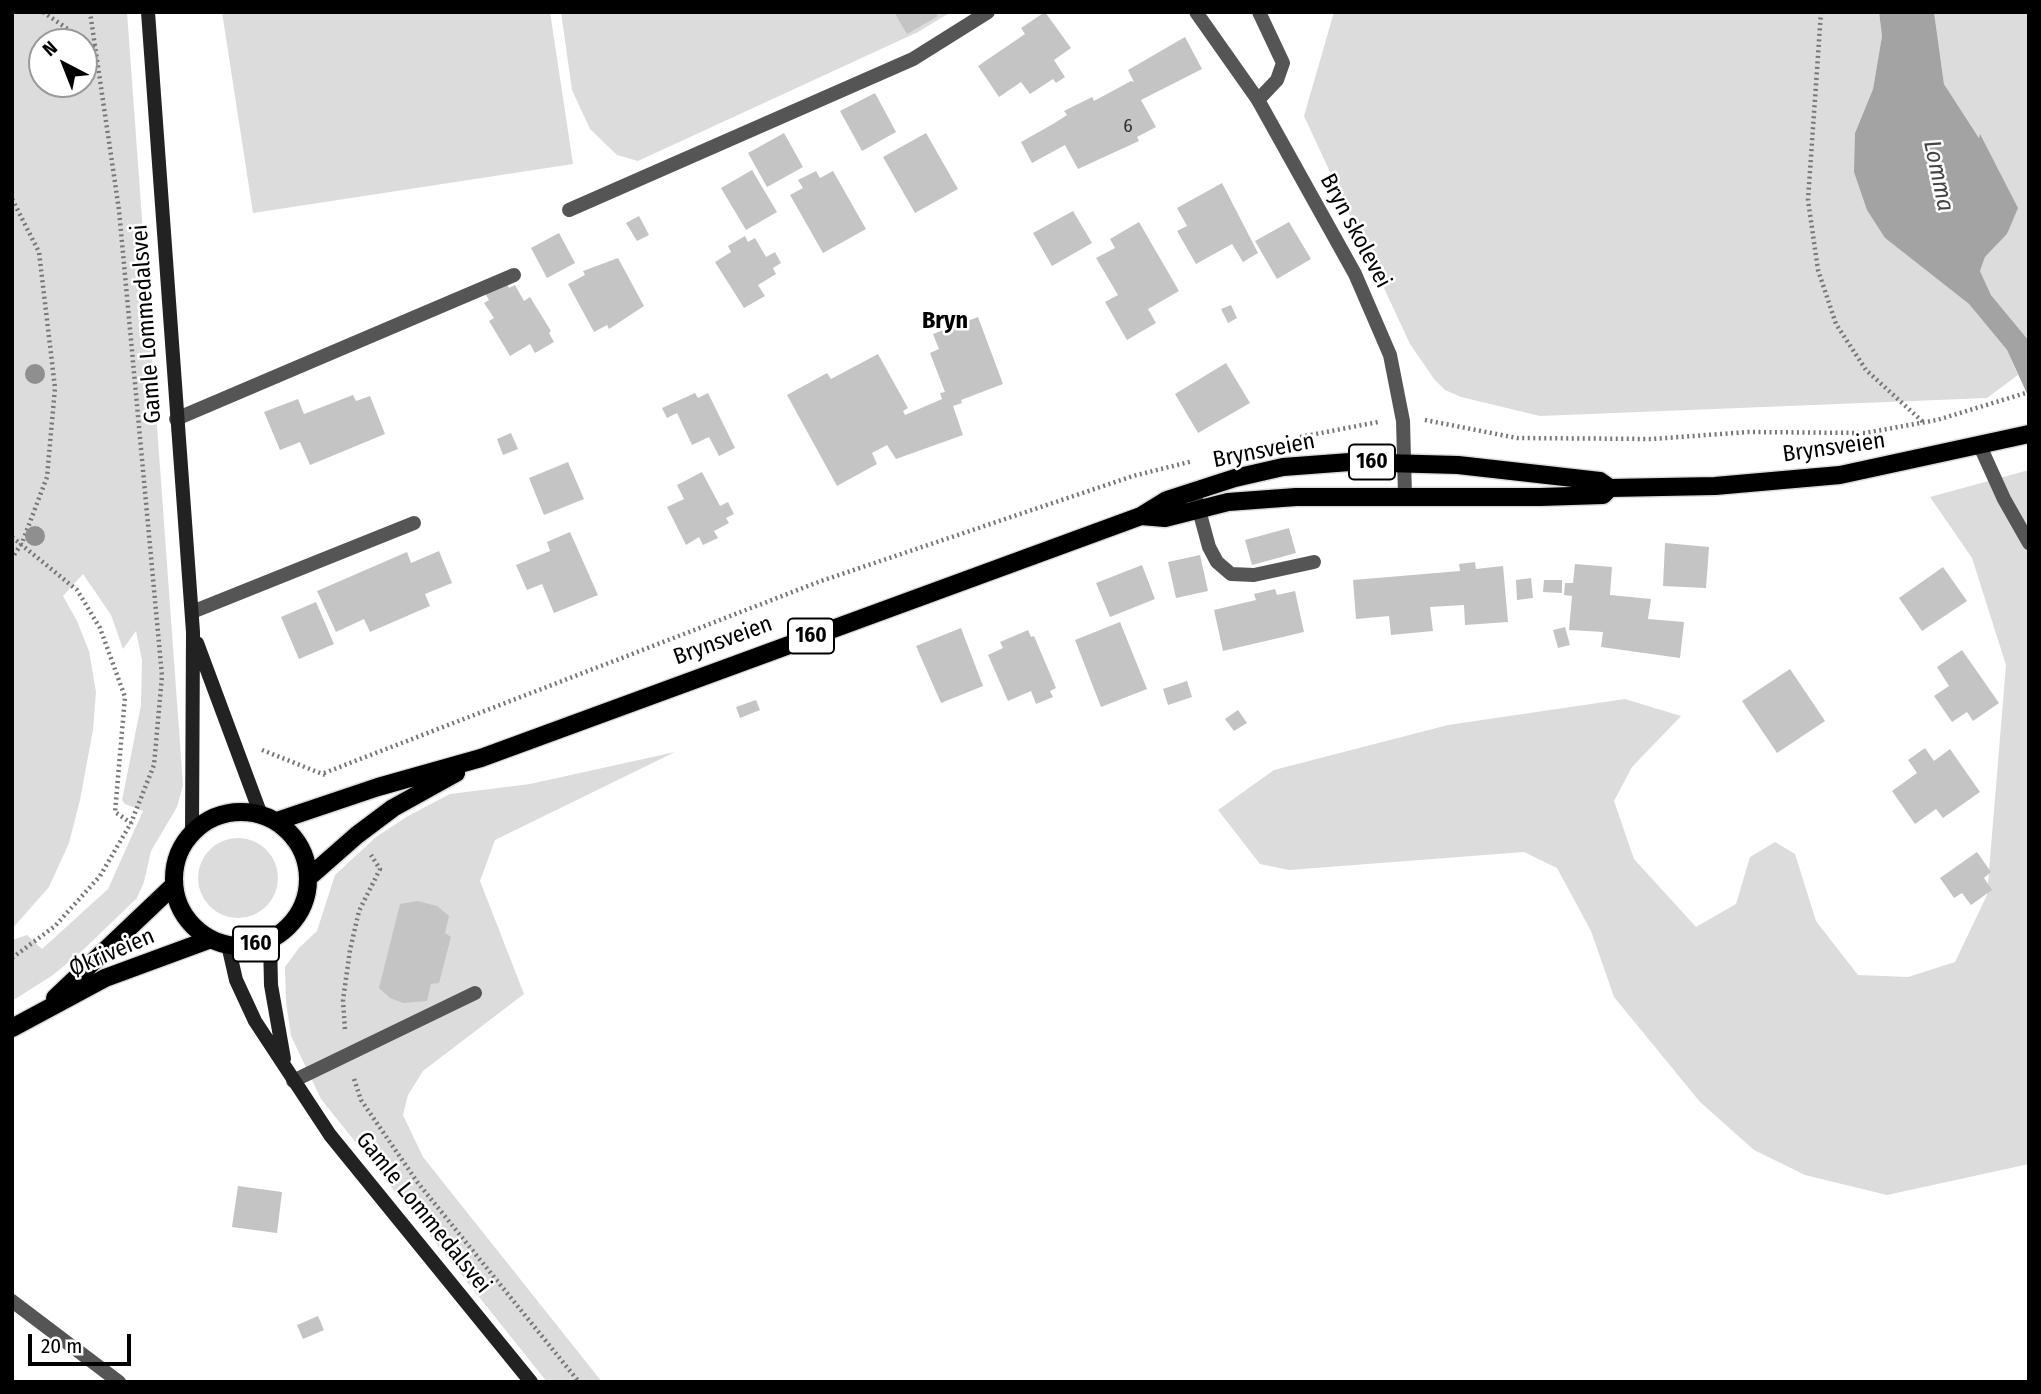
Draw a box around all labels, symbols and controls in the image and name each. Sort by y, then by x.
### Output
north arrow [28,28,98,98]
text: N [38,36,62,61]
house number: 6 [1123,116,1133,138]
water label: Lomma [1916,138,1960,214]
street label: Bryn skolevei [1313,169,1397,293]
street label: Gamle Lommedalsvei [126,223,168,425]
district label: Bryn [922,307,968,335]
street label: Brynsveien [1781,427,1887,469]
street label: Brynsveien [1211,428,1317,474]
road number: 160 [1349,444,1395,480]
street label: Brynsveien [670,610,776,672]
road number: 160 [788,618,834,654]
street label: Økriveien [65,923,159,983]
road number: 160 [233,926,279,962]
street label: Gamle Lommedalsvei [349,1127,497,1299]
scale bar [32,1320,135,1364]
text: 20 m [41,1333,82,1359]

